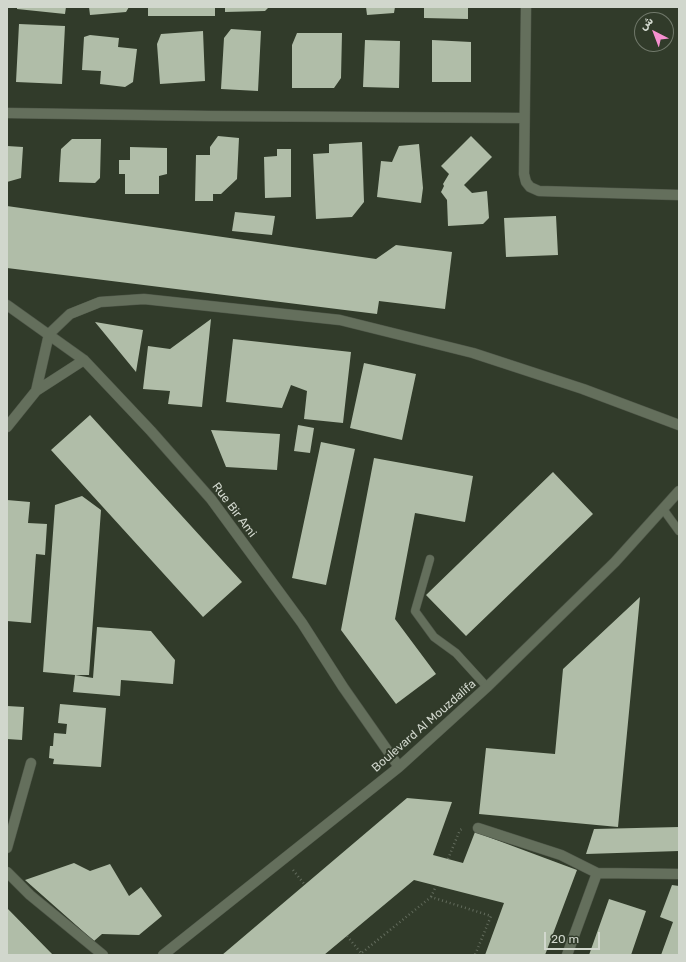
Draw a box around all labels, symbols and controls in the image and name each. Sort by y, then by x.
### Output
north arrow [634,12,674,52]
text: ش [637,14,656,33]
street label: Rue Bir Ami [209,480,259,540]
street label: Boulevard Al Mouzdalifa [369,677,479,775]
scale bar [546,924,602,950]
text: 20 m [551,932,579,946]

